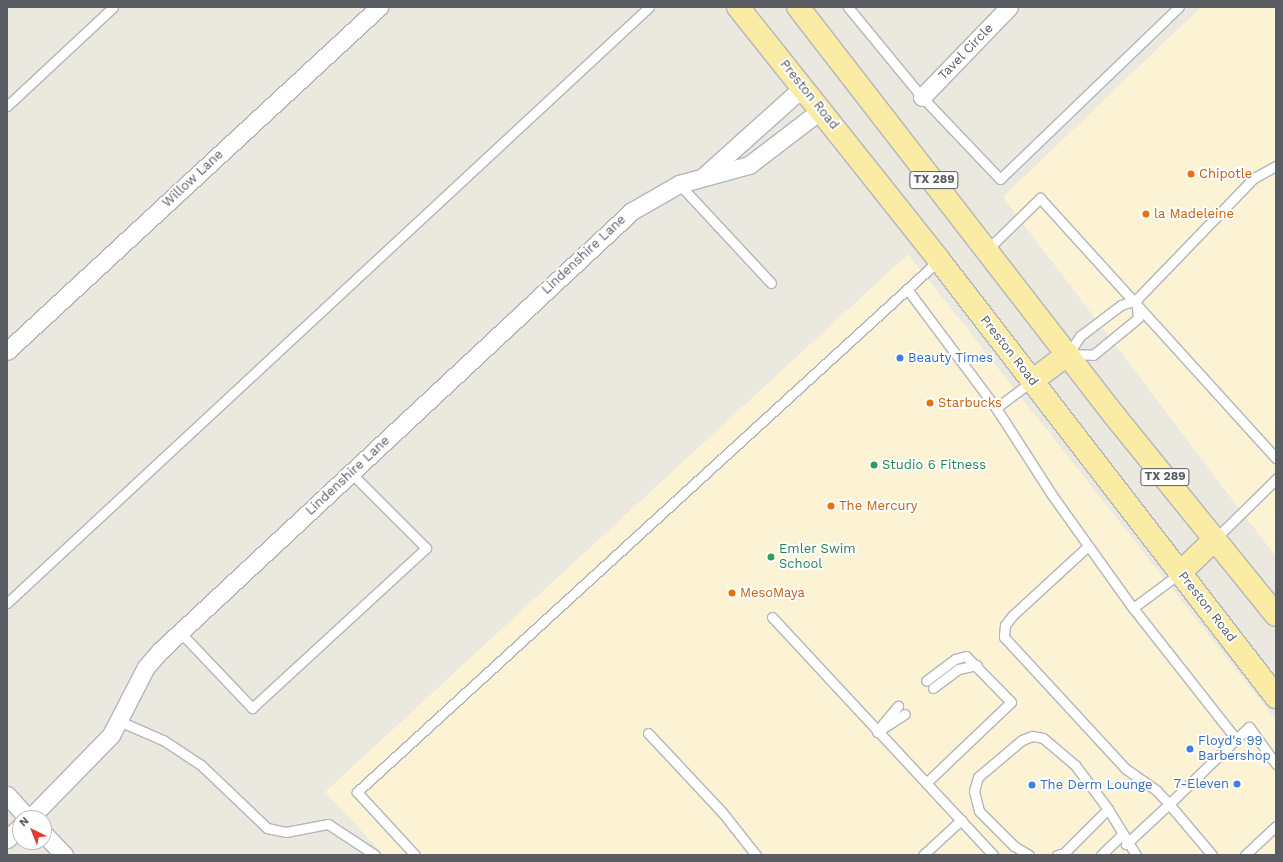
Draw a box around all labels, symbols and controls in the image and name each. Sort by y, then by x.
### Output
street label: Tavel Circle [935,20,997,84]
street label: Preston Road [776,57,842,133]
street label: Willow Lane [159,147,227,211]
place label: Chipotle [1199,166,1252,182]
marker: Chipotle [1186,169,1196,179]
road number: TX 289 [909,170,959,190]
place label: la Madeleine [1154,206,1234,222]
marker: la Madeleine [1141,209,1151,219]
street label: Lindenshire Lane [539,212,629,298]
street label: Preston Road [977,313,1041,389]
place label: Beauty Times [908,350,994,366]
marker: Beauty Times [895,353,905,363]
place label: Starbucks [938,395,1002,411]
marker: Starbucks [925,398,935,408]
street label: Lindenshire Lane [303,433,393,519]
place label: Studio 6 Fitness [882,457,986,473]
marker: Studio 6 Fitness [869,460,879,470]
road number: TX 289 [1140,467,1190,487]
place label: The Mercury [839,498,917,514]
marker: The Mercury [826,501,836,511]
place label: Emler Swim School [779,542,856,573]
marker: Emler Swim School [766,552,776,562]
street label: Preston Road [1175,569,1239,645]
place label: MesoMaya [740,585,805,601]
marker: MesoMaya [727,588,737,598]
place label: Floyd's 99 Barbershop [1198,734,1271,765]
marker: Floyd's 99 Barbershop [1185,744,1195,754]
place label: 7-Eleven [1174,776,1229,792]
place label: The Derm Lounge [1040,777,1152,793]
marker: 7-Eleven [1232,779,1242,789]
marker: The Derm Lounge [1027,780,1037,790]
north arrow [12,810,52,850]
text: N [17,814,32,829]

